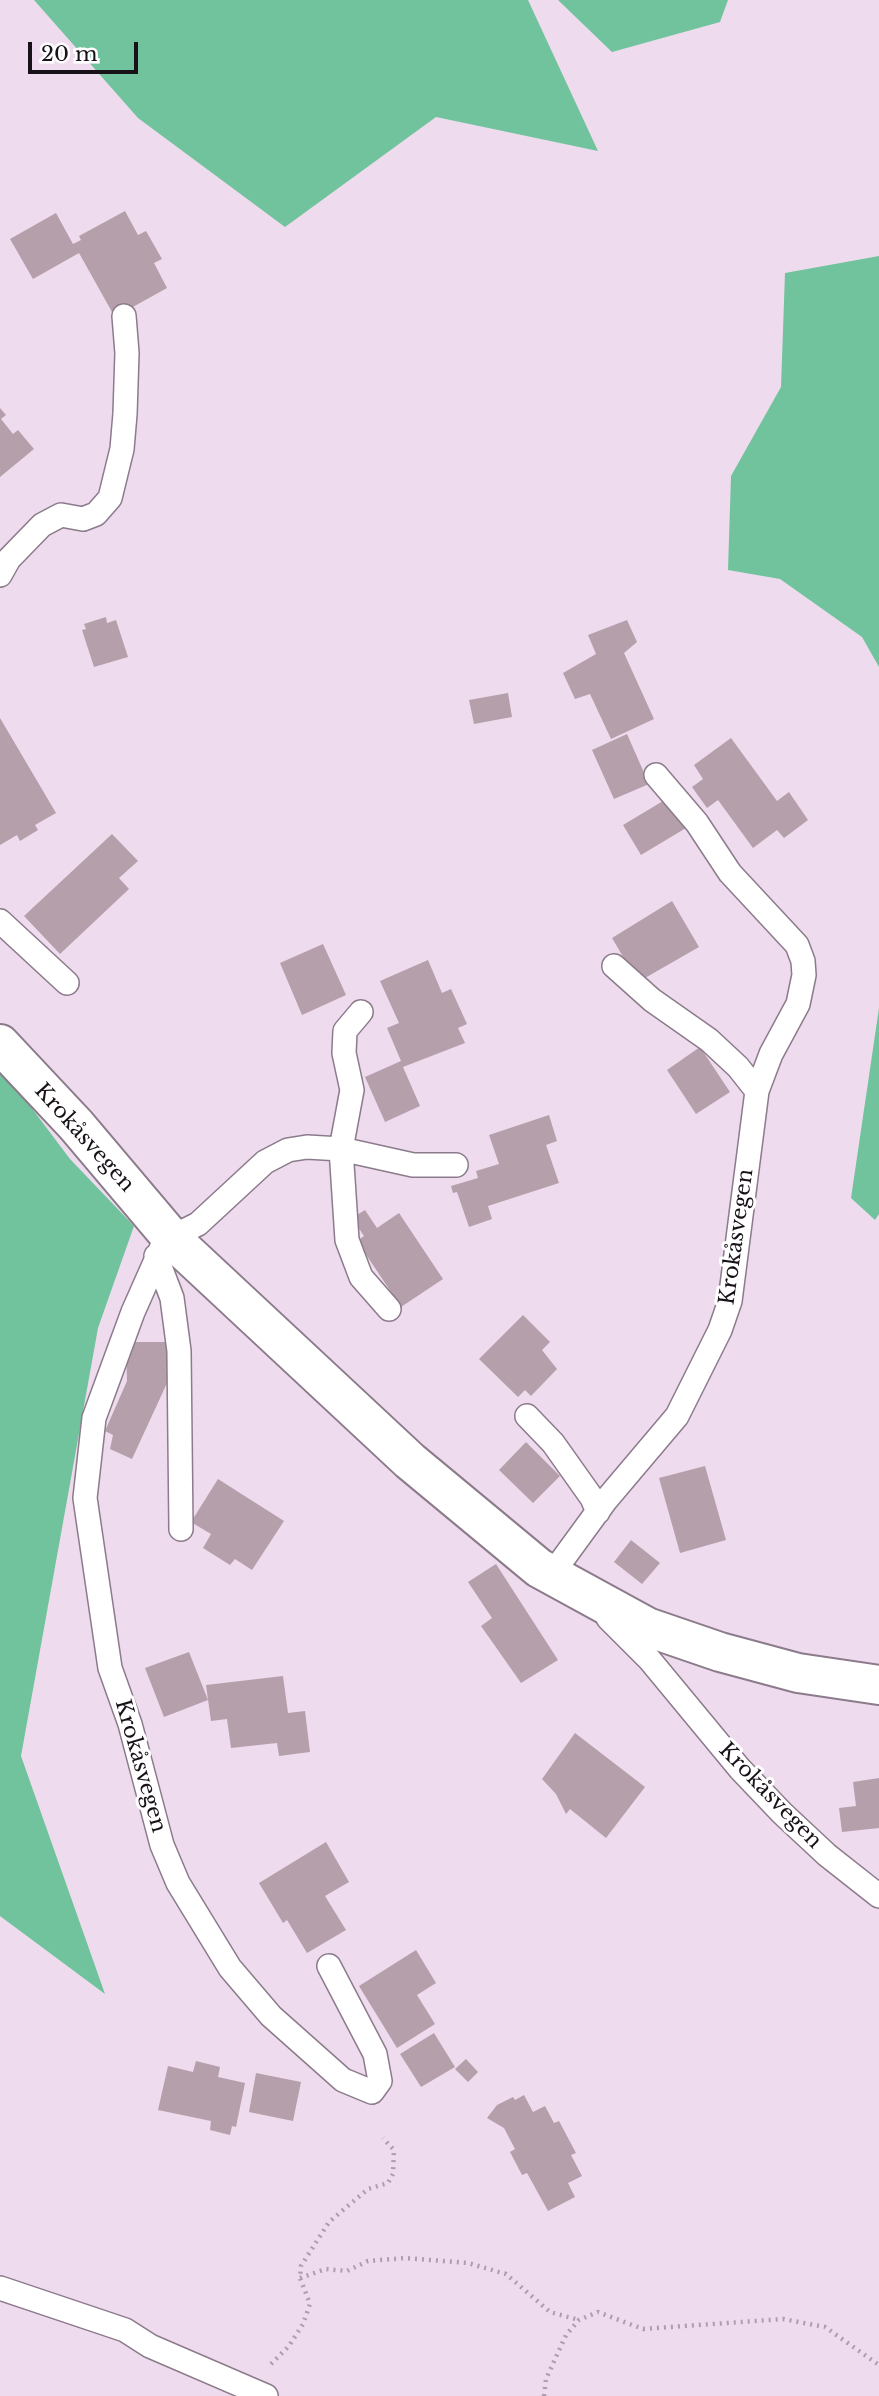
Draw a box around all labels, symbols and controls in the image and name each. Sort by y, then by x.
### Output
scale bar [32,28,142,72]
text: 20 m [41,41,98,67]
street label: Krokåsvegen [29,1079,139,1197]
street label: Krokåsvegen [715,1167,759,1307]
street label: Krokåsvegen [109,1697,171,1835]
street label: Krokåsvegen [713,1738,827,1854]

